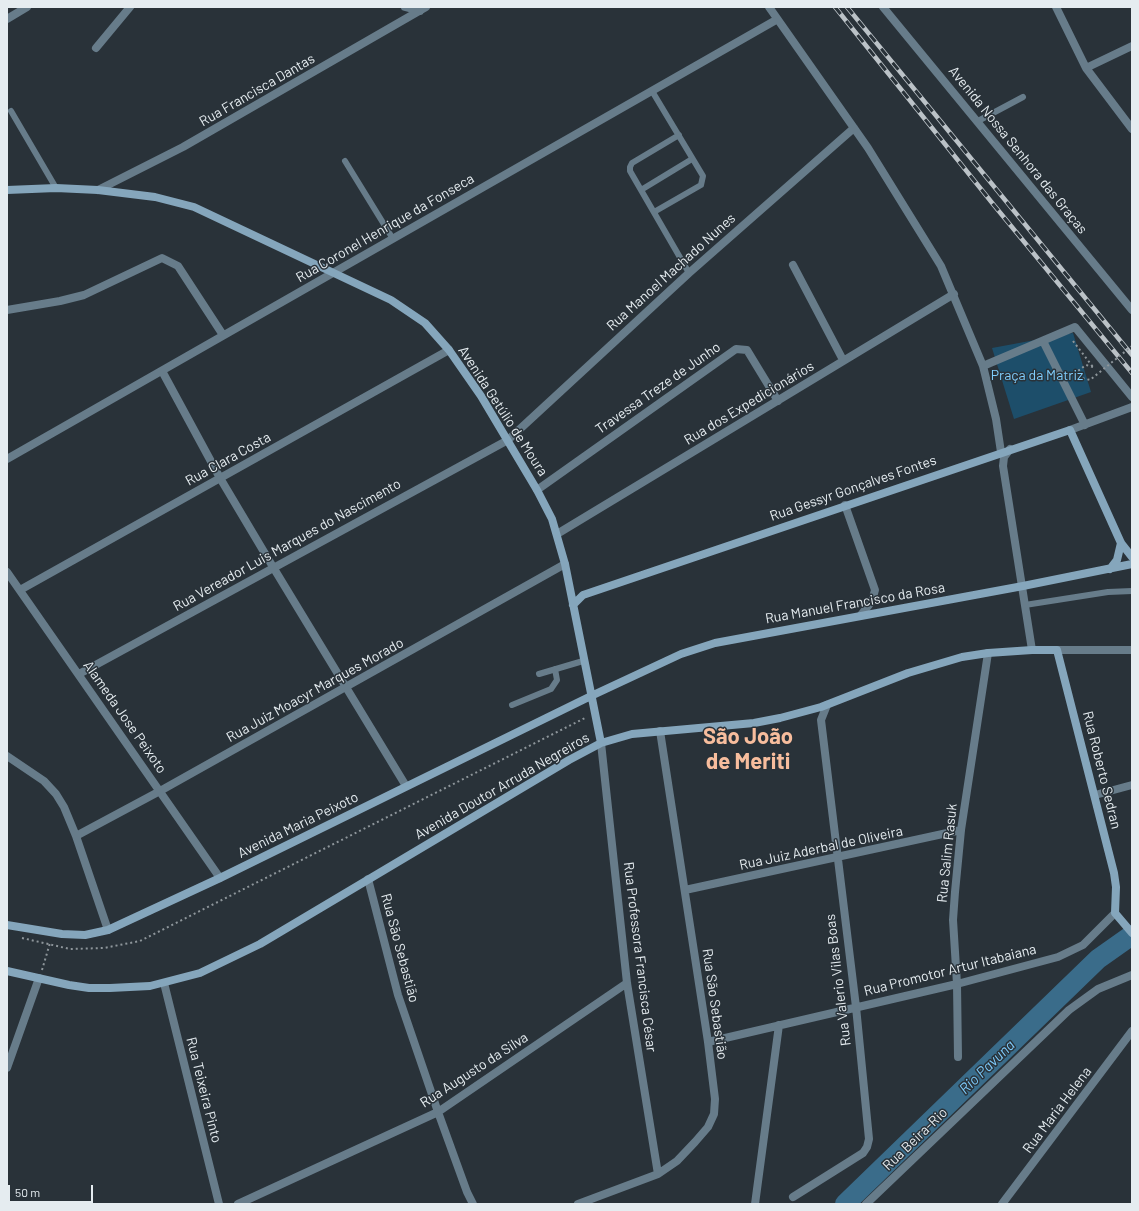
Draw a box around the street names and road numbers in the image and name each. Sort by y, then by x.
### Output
street label: Rua Francisca Dantas [196,50,318,130]
street label: Avenida Nossa Senhora das Graças [945,63,1091,237]
street label: Rua Coronel Henrique da Fonseca [293,170,477,286]
street label: Rua Manoel Machado Nunes [603,210,739,334]
street label: Travessa Treze de Junho [592,338,724,438]
street label: Avenida Getúlio de Moura [455,343,551,479]
street label: Rua dos Expedicionários [681,358,817,448]
street label: Rua Clara Costa [182,429,274,489]
street label: Rua Gessyr Gonçalves Fontes [767,452,939,524]
street label: Rua Vereador Luis Marques do Nascimento [170,475,404,615]
street label: Rua Manuel Francisco da Rosa [764,579,946,627]
street label: Rua Juiz Moacyr Marques Morado [224,634,406,746]
street label: Alameda Jose Peixoto [80,657,170,777]
street label: Rua Roberto Sedran [1079,709,1125,831]
street label: Avenida Doutor Arruda Negreiros [412,729,592,843]
street label: Avenida Maria Peixoto [235,789,361,861]
street label: Rua Salim Rasuk [933,803,961,903]
street label: Rua Juiz Aderbal de Oliveira [738,822,904,874]
street label: Rua Professora Francisca César [620,861,660,1053]
street label: Rua São Sebastião [377,892,423,1004]
street label: Rua Valerio Vilas Boas [822,913,854,1047]
street label: Rua Promotor Artur Itabaiana [862,940,1038,1000]
street label: Rua São Sebastião [699,947,731,1061]
street label: Rua Augusto da Silva [417,1029,531,1111]
street label: Rua Teixeira Pinto [183,1035,225,1145]
street label: Rua Maria Helena [1019,1063,1095,1157]
street label: Rua Beira-Rio [879,1104,951,1174]

